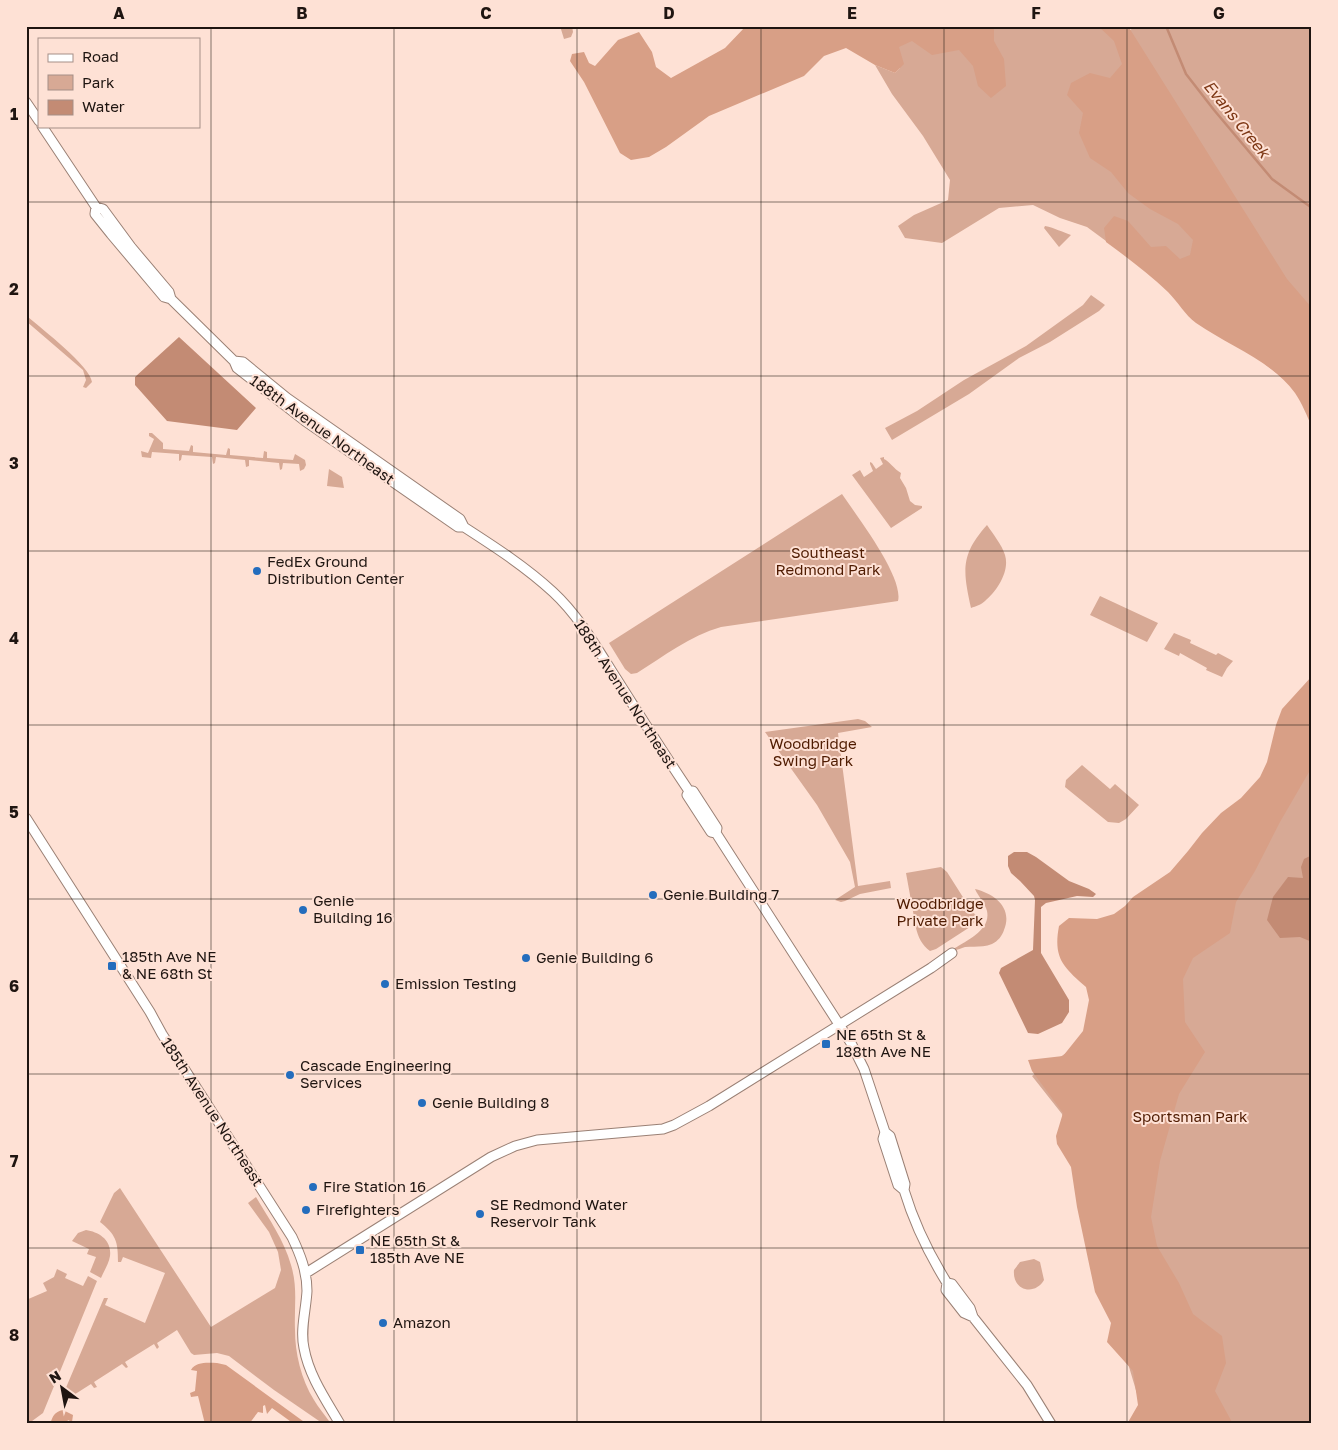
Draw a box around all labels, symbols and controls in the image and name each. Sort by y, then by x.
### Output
text: A [113,3,125,23]
text: B [296,3,308,23]
text: C [480,3,492,23]
text: D [663,3,675,23]
text: E [847,3,857,23]
text: F [1031,3,1041,23]
text: G [1213,3,1225,23]
legend [38,38,200,128]
text: Road [82,47,119,65]
text: Park [82,73,115,91]
water label: Evans Creek [1200,76,1276,163]
text: Water [82,97,125,115]
text: 1 [10,104,18,124]
text: 2 [9,279,19,299]
street label: 188th Avenue Northeast [247,371,398,488]
text: 3 [9,453,19,473]
park label: Southeast Redmond Park [776,543,881,578]
place label: FedEx Ground Distribution Center [267,552,404,587]
marker: FedEx Ground Distribution Center [251,565,263,577]
street label: 188th Avenue Northeast [571,616,681,771]
text: 4 [9,628,19,648]
park label: Woodbridge Swing Park [769,734,857,769]
text: 5 [9,802,19,822]
place label: Genie Building 7 [663,885,779,903]
marker: Genie Building 7 [647,889,659,901]
place label: Genie Building 16 [313,891,393,926]
park label: Woodbridge Private Park [896,894,984,929]
marker: Genie Building 16 [297,904,309,916]
place label: 185th Ave NE & NE 68th St [122,947,216,982]
place label: Genie Building 6 [536,948,653,966]
marker: Genie Building 6 [520,952,532,964]
marker: 185th Ave NE & NE 68th St [106,960,118,972]
place label: Emission Testing [395,974,516,992]
text: 6 [9,976,19,996]
marker: Emission Testing [379,978,391,990]
place label: NE 65th St & 188th Ave NE [836,1025,931,1060]
street label: 185th Avenue Northeast [158,1034,268,1189]
marker: NE 65th St & 188th Ave NE [820,1038,832,1050]
place label: Cascade Engineering Services [300,1056,452,1091]
marker: Cascade Engineering Services [284,1069,296,1081]
place label: Genie Building 8 [432,1093,549,1111]
marker: Genie Building 8 [416,1097,428,1109]
park label: Sportsman Park [1132,1107,1248,1125]
text: 7 [10,1151,19,1171]
place label: Fire Station 16 [323,1177,426,1195]
marker: Fire Station 16 [307,1181,319,1193]
place label: SE Redmond Water Reservoir Tank [490,1195,628,1230]
place label: Firefighters [316,1200,400,1218]
marker: Firefighters [300,1204,312,1216]
marker: SE Redmond Water Reservoir Tank [474,1208,486,1220]
place label: NE 65th St & 185th Ave NE [370,1231,464,1266]
marker: NE 65th St & 185th Ave NE [354,1244,366,1256]
place label: Amazon [393,1313,451,1331]
marker: Amazon [377,1317,389,1329]
text: 8 [9,1325,19,1345]
north arrow [38,1362,88,1412]
text: N [46,1367,64,1387]

